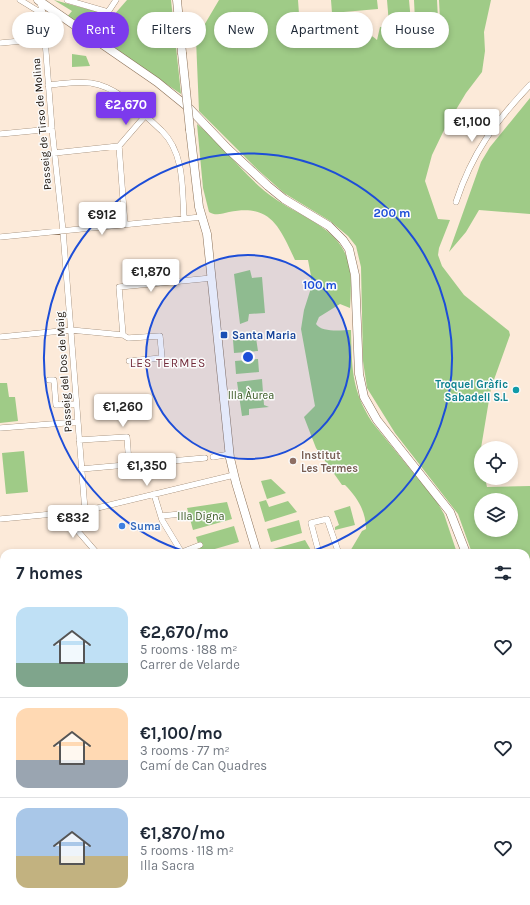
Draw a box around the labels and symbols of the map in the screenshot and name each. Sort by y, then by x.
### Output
street label: Passeig de Tirso de Molina [30,57,54,191]
pin: €2,670 [93,92,159,126]
pin: €1,100 [439,109,505,143]
pin: €912 [78,202,126,236]
text: 200 m [374,206,410,220]
pin: €1,870 [118,259,184,293]
text: 100 m [303,278,337,292]
street label: Passeig del Dos de Maig [53,311,75,433]
place label: Santa Maria [232,329,296,342]
marker: Santa Maria [219,330,229,340]
centre of rings [241,350,255,364]
district label: LES TERMES [130,356,206,370]
place label: Troquel Gràfic Sabadell S.L [435,378,509,404]
marker: Troquel Gràfic Sabadell S.L [511,385,521,395]
park label: Illa Àurea [228,387,274,402]
pin: €1,260 [90,394,156,428]
place label: Institut Les Termes [301,449,358,475]
pin: €1,350 [114,453,180,487]
marker: Institut Les Termes [288,456,298,466]
pin: €832 [49,505,97,539]
park label: Illa Digna [177,510,225,523]
place label: Suma [130,520,161,533]
marker: Suma [117,521,127,531]

